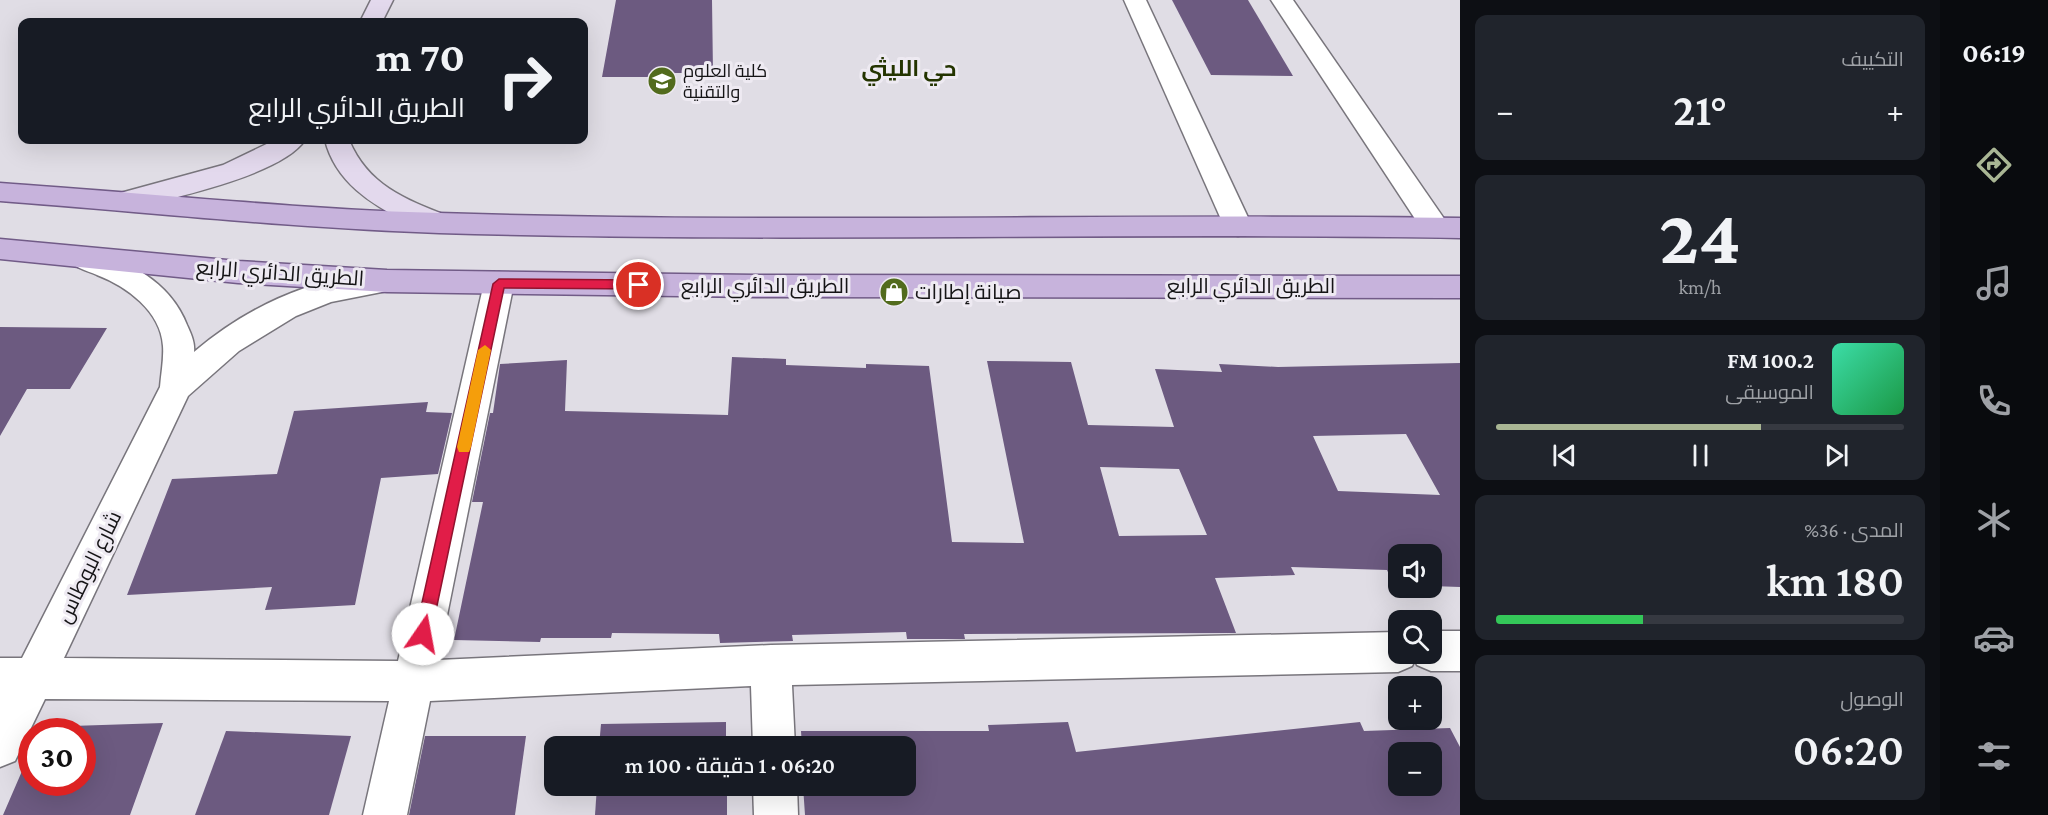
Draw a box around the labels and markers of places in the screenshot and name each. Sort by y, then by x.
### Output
place label: كلية العلوم والتقنية [683,61,767,103]
school or university icon: كلية العلوم والتقنية [646,65,678,97]
pin [613,259,664,310]
shop icon: صيانة إطارات [878,276,910,308]
place label: صيانة إطارات [915,280,1021,305]

